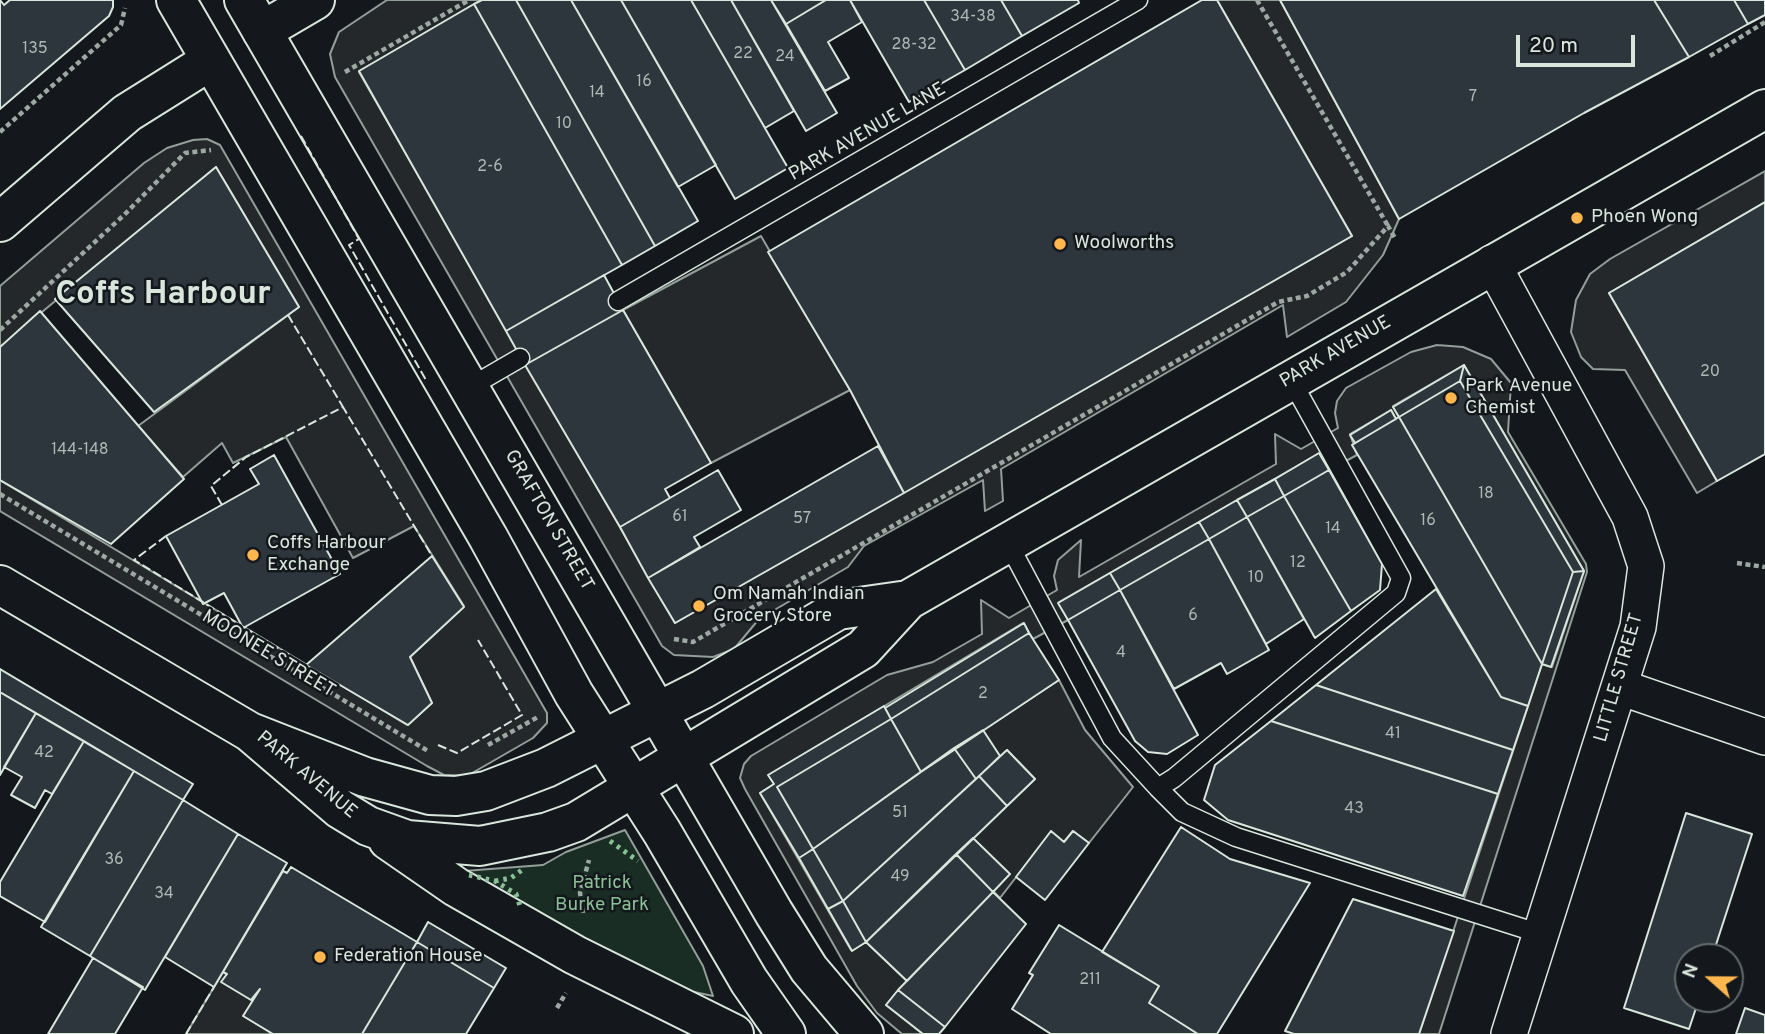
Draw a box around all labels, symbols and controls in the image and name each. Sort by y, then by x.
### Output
house number: 34-38 [950,8,996,28]
scale bar [1520,21,1639,65]
text: 20 m [1529,33,1578,60]
house number: 28-32 [892,36,936,56]
house number: 135 [22,40,48,60]
house number: 22 [733,45,753,65]
house number: 24 [775,48,795,68]
house number: 16 [636,73,652,93]
street label: PARK AVENUE LANE [786,79,950,187]
house number: 14 [589,84,605,104]
house number: 7 [1469,88,1477,108]
house number: 10 [556,115,572,135]
house number: 2-6 [477,158,503,178]
place label: Phoen Wong [1591,207,1698,229]
marker: Phoen Wong [1569,210,1585,226]
place label: Woolworths [1074,233,1174,255]
marker: Woolworths [1052,236,1068,252]
district label: Coffs Harbour [55,276,271,316]
street label: PARK AVENUE [1276,312,1396,394]
house number: 20 [1700,363,1720,383]
place label: Park Avenue Chemist [1465,376,1572,420]
marker: Park Avenue Chemist [1443,390,1459,406]
house number: 144-148 [51,441,109,461]
street label: GRAFTON STREET [498,446,598,596]
house number: 18 [1478,485,1494,505]
house number: 61 [672,508,688,528]
house number: 57 [793,510,811,530]
house number: 16 [1420,512,1436,532]
house number: 14 [1325,520,1341,540]
place label: Coffs Harbour Exchange [267,533,386,577]
marker: Coffs Harbour Exchange [245,547,261,563]
house number: 12 [1290,554,1306,574]
house number: 10 [1248,569,1264,589]
place label: Om Namah Indian Grocery Store [713,584,865,628]
marker: Om Namah Indian Grocery Store [691,598,707,614]
street label: MOONEE STREET [197,606,339,704]
house number: 6 [1188,607,1198,627]
street label: LITTLE STREET [1591,611,1649,745]
house number: 4 [1116,644,1126,664]
house number: 2 [978,685,988,705]
house number: 41 [1385,725,1401,745]
street label: PARK AVENUE [251,727,361,825]
house number: 42 [34,744,54,764]
house number: 43 [1344,800,1364,820]
house number: 51 [892,804,908,824]
house number: 36 [104,851,124,871]
house number: 49 [890,868,910,888]
park label: Patrick Burke Park [555,873,649,917]
house number: 34 [154,885,174,905]
north arrow [1674,943,1744,1013]
place label: Federation House [334,946,482,968]
marker: Federation House [312,949,328,965]
text: N [1678,961,1705,982]
house number: 211 [1079,971,1101,991]

